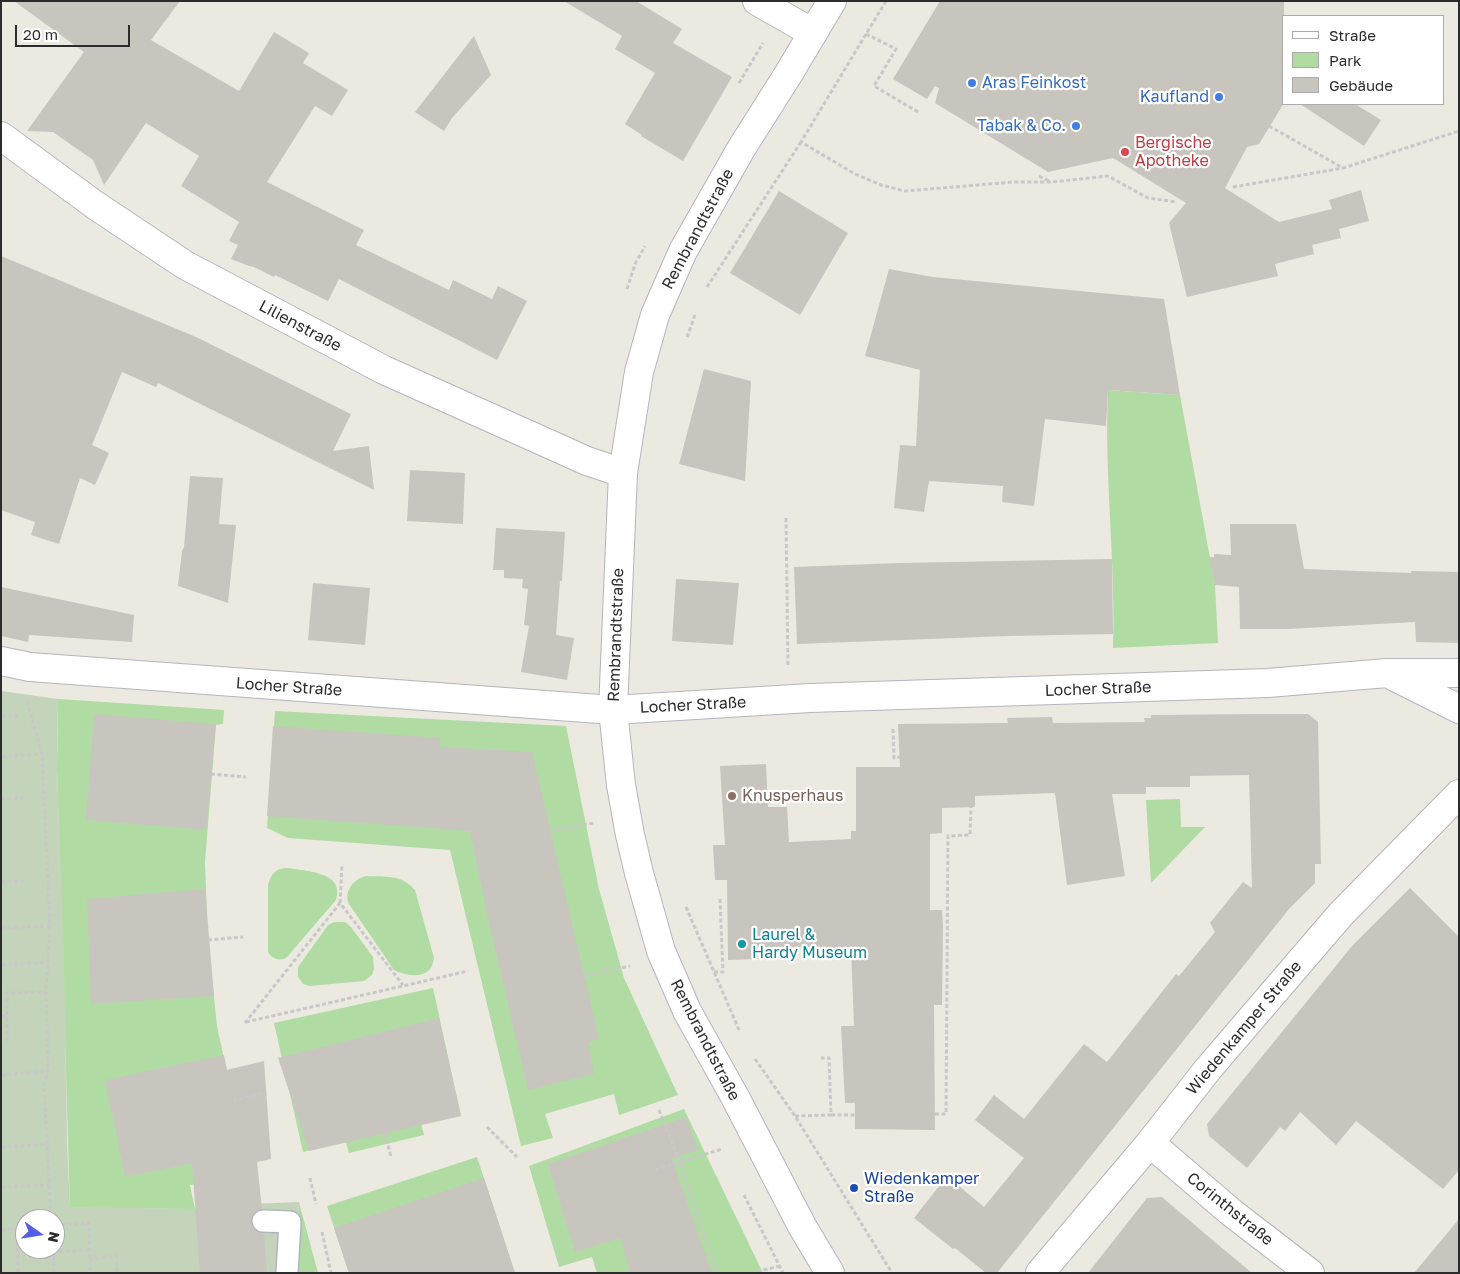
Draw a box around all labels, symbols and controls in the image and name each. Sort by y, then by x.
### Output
scale bar [18,15,132,47]
legend [1282,15,1445,105]
text: 20 m [23,25,58,43]
text: Straße [1329,26,1376,44]
text: Park [1329,51,1361,69]
place label: Aras Feinkost [982,73,1086,93]
text: Gebäude [1329,76,1393,94]
marker: Aras Feinkost [966,77,978,89]
place label: Kaufland [1140,87,1209,107]
marker: Kaufland [1213,91,1225,103]
place label: Tabak & Co. [977,116,1066,136]
marker: Tabak & Co. [1070,120,1082,132]
place label: Bergische Apotheke [1135,133,1212,171]
marker: Bergische Apotheke [1119,146,1131,158]
street label: Rembrandtstraße [658,165,738,293]
street label: Lilienstraße [256,296,344,356]
street label: Rembrandtstraße [604,568,628,702]
street label: Locher Straße [235,674,343,700]
street label: Locher Straße [1044,678,1152,700]
street label: Locher Straße [639,693,747,717]
place label: Knusperhaus [742,786,843,806]
marker: Knusperhaus [726,790,738,802]
place label: Laurel & Hardy Museum [752,925,867,963]
marker: Laurel & Hardy Museum [736,938,748,950]
street label: Wiedenkamper Straße [1182,957,1306,1099]
street label: Rembrandtstraße [666,976,744,1104]
street label: Corinthstraße [1183,1168,1277,1250]
place label: Wiedenkamper Straße [864,1169,979,1207]
marker: Wiedenkamper Straße [848,1182,860,1194]
north arrow [15,1209,65,1259]
text: N [45,1230,64,1244]

